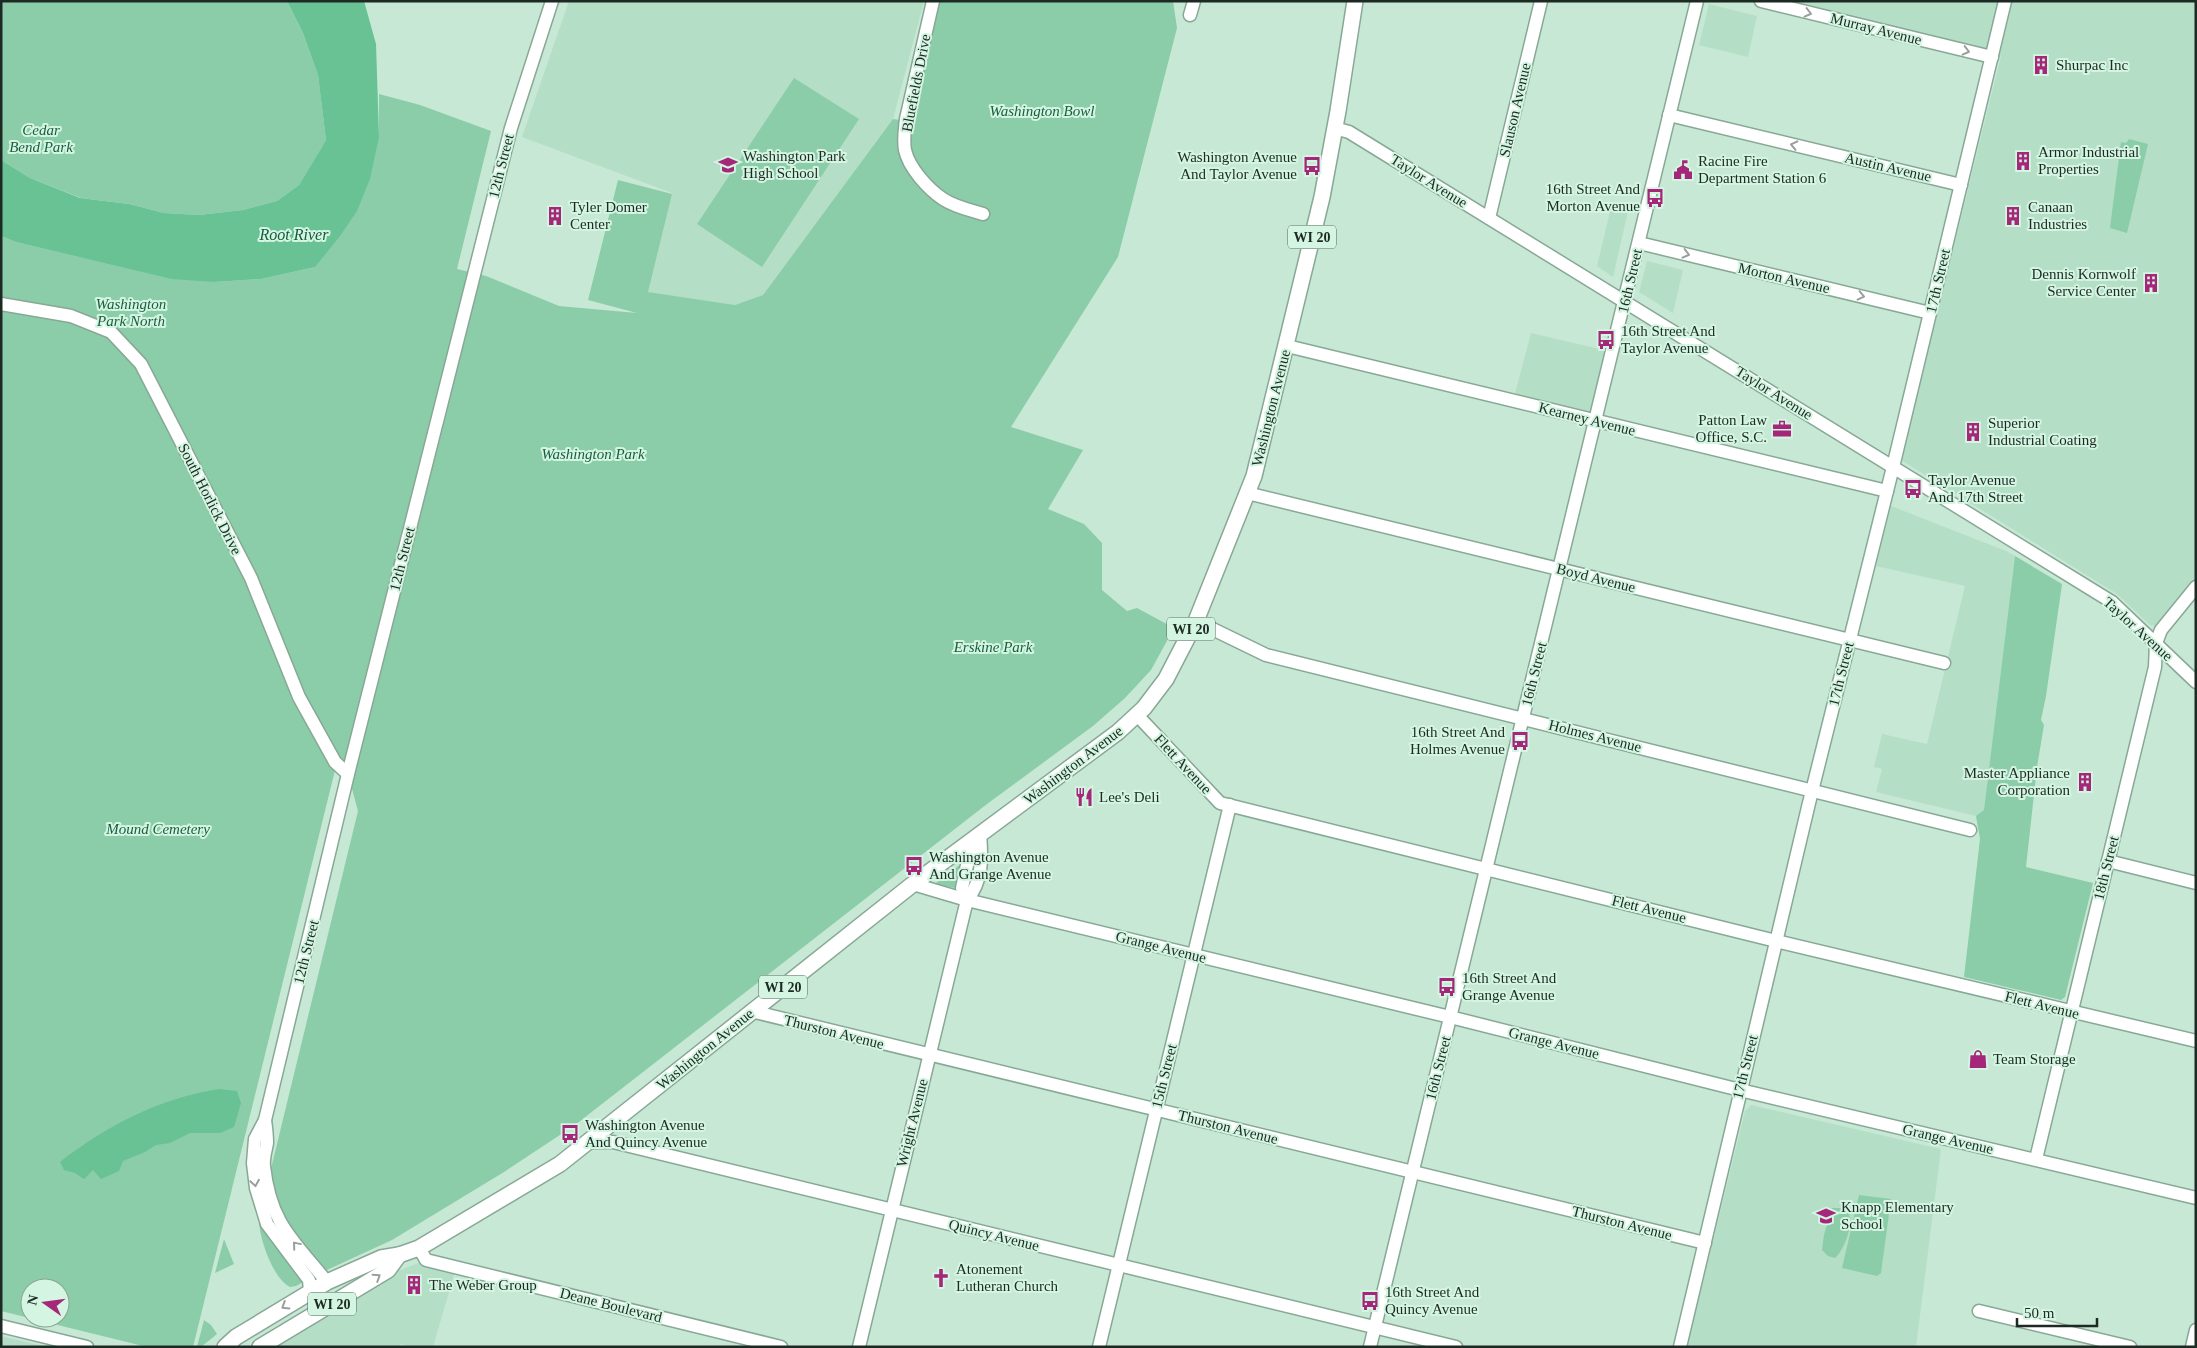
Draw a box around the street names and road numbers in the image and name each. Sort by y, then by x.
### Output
street label: Murray Avenue [1829,10,1924,48]
street label: Bluefields Drive [899,32,933,133]
street label: Slauson Avenue [1496,61,1534,159]
street label: 12th Street [485,132,517,200]
street label: Austin Avenue [1843,149,1933,185]
street label: Taylor Avenue [1388,151,1471,211]
road number: WI 20 [1288,226,1336,248]
street label: 16th Street [1615,247,1645,315]
street label: 17th Street [1923,247,1953,315]
street label: Morton Avenue [1737,260,1832,296]
street label: Washington Avenue [1249,348,1293,468]
street label: Taylor Avenue [1733,363,1816,423]
street label: Kearney Avenue [1537,399,1637,439]
street label: South Horlick Drive [175,441,245,558]
street label: 12th Street [386,525,418,593]
street label: Boyd Avenue [1555,560,1638,596]
street label: Taylor Avenue [2100,594,2176,664]
road number: WI 20 [1167,618,1215,640]
street label: 16th Street [1518,640,1550,708]
street label: 17th Street [1825,640,1857,708]
street label: Holmes Avenue [1547,717,1643,755]
street label: Washington Avenue [1020,722,1126,807]
street label: Flett Avenue [1151,731,1215,797]
street label: 18th Street [2090,834,2122,902]
street label: Flett Avenue [1610,892,1688,926]
street label: 12th Street [290,918,322,986]
street label: Grange Avenue [1114,928,1208,966]
road number: WI 20 [759,976,807,999]
street label: Flett Avenue [2003,988,2081,1022]
street label: Washington Avenue [653,1005,757,1093]
street label: Thurston Avenue [782,1012,886,1052]
street label: Grange Avenue [1507,1024,1601,1062]
street label: 17th Street [1729,1033,1761,1101]
street label: 16th Street [1422,1034,1454,1102]
street label: 15th Street [1148,1042,1180,1110]
street label: Wright Avenue [893,1077,931,1169]
street label: Thurston Avenue [1176,1107,1280,1147]
street label: Grange Avenue [1901,1121,1995,1157]
street label: Thurston Avenue [1570,1203,1674,1243]
street label: Quincy Avenue [947,1216,1041,1254]
street label: Deane Boulevard [558,1285,664,1326]
road number: WI 20 [308,1292,356,1316]

